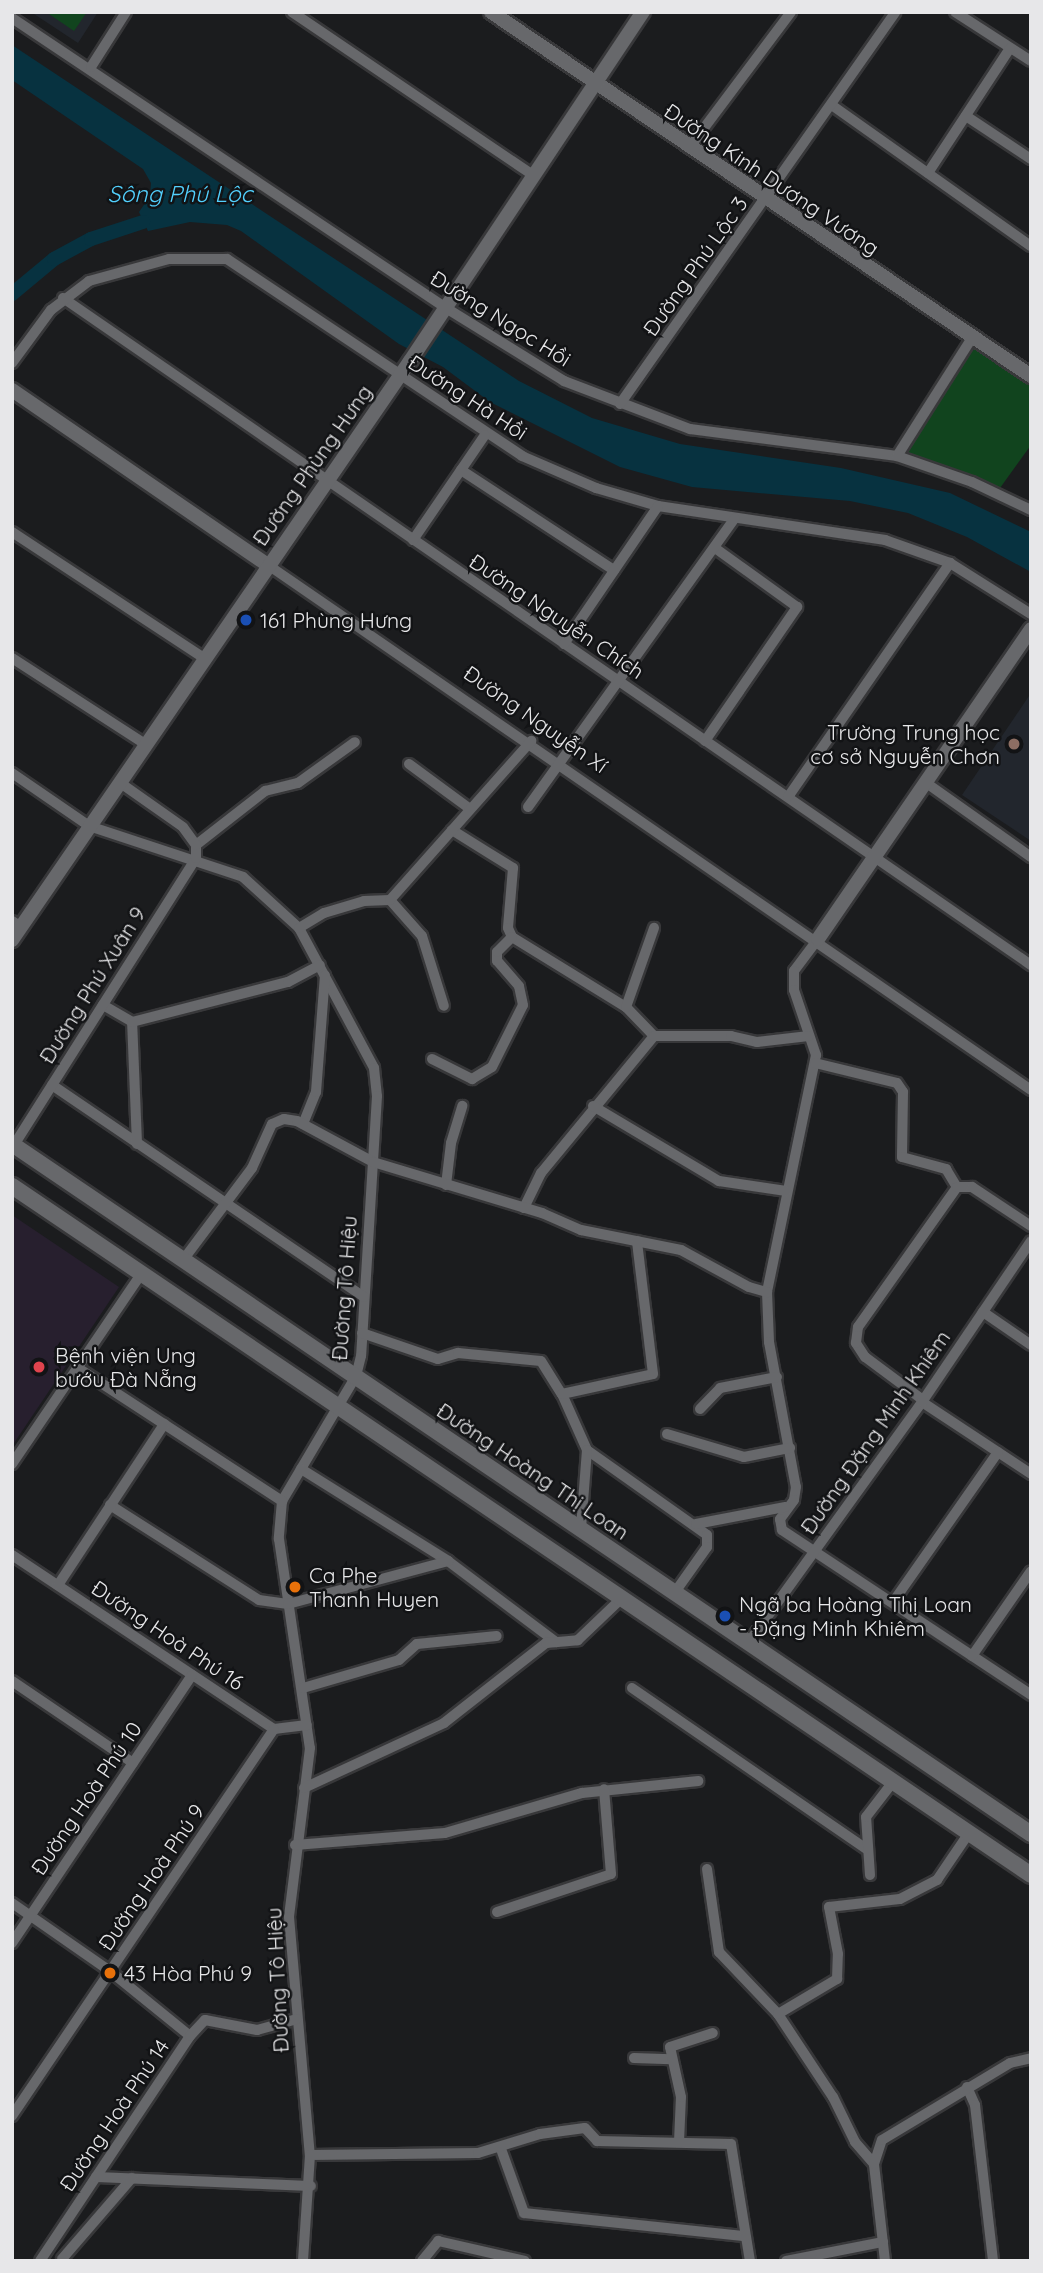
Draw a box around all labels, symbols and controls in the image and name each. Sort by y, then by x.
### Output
street label: Đường Kinh Dương Vương [660,98,884,260]
water label: Sông Phú Lộc [108,180,252,208]
street label: Đường Phú Lộc 3 [638,191,752,341]
street label: Đường Ngọc Hồi [426,265,576,371]
street label: Đường Hà Hồi [404,349,532,445]
street label: Đường Phùng Hưng [247,380,377,550]
street label: Đường Nguyễn Chích [465,548,649,684]
place label: 161 Phùng Hưng [260,607,412,633]
marker: 161 Phùng Hưng [238,612,254,628]
street label: Đường Nguyễn Xí [459,660,613,778]
place label: Trường Trung học cơ sở Nguyễn Chơn [810,719,1000,769]
marker: Trường Trung học cơ sở Nguyễn Chơn [1006,736,1022,752]
street label: Đường Phú Xuân 9 [34,902,150,1068]
street label: Đường Tô Hiệu [326,1215,362,1361]
street label: Đường Đặng Minh Khiêm [795,1325,955,1539]
place label: Bệnh viện Ung bướu Đà Nẵng [55,1342,197,1392]
marker: Bệnh viện Ung bướu Đà Nẵng [29,1357,49,1377]
street label: Đường Hoàng Thị Loan [432,1397,634,1545]
place label: Ca Phe Thanh Huyen [309,1562,439,1612]
street label: Đường Hoà Phú 16 [87,1575,249,1695]
marker: Ca Phe Thanh Huyen [287,1579,303,1595]
place label: Ngã ba Hoàng Thị Loan - Đặng Minh Khiêm [739,1591,972,1641]
marker: Ngã ba Hoàng Thị Loan - Đặng Minh Khiêm [717,1608,733,1624]
street label: Đường Hoà Phú 10 [25,1717,147,1879]
street label: Đường Hoà Phú 9 [93,1799,209,1955]
street label: Đường Tô Hiệu [261,1907,293,2053]
place label: 43 Hòa Phú 9 [124,1960,252,1986]
marker: 43 Hòa Phú 9 [102,1965,118,1981]
street label: Đường Hoà Phú 14 [54,2034,174,2196]

